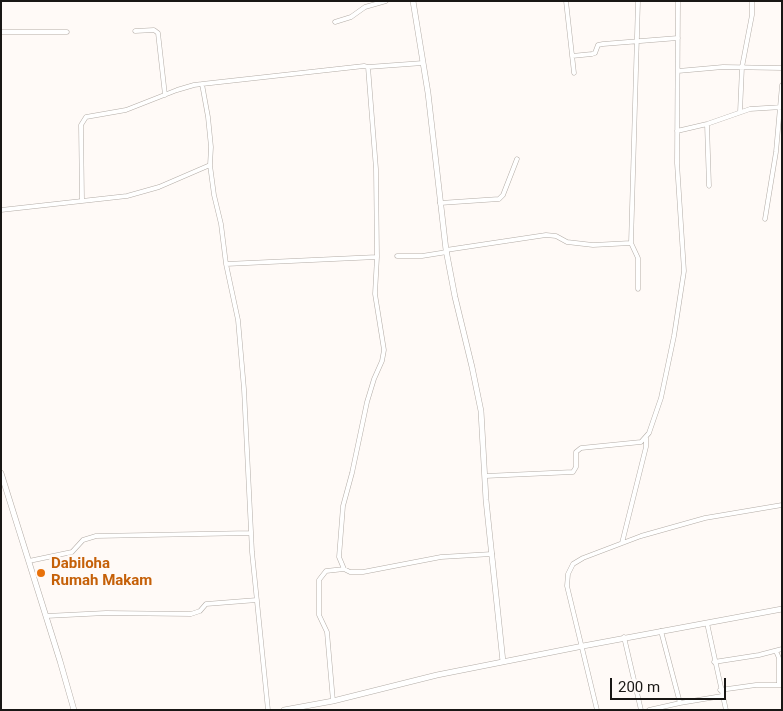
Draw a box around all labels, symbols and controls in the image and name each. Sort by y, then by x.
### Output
place label: Dabiloha Rumah Makam [51,555,152,590]
marker: Dabiloha Rumah Makam [35,567,47,579]
scale bar [613,668,729,700]
text: 200 m [618,678,660,696]

